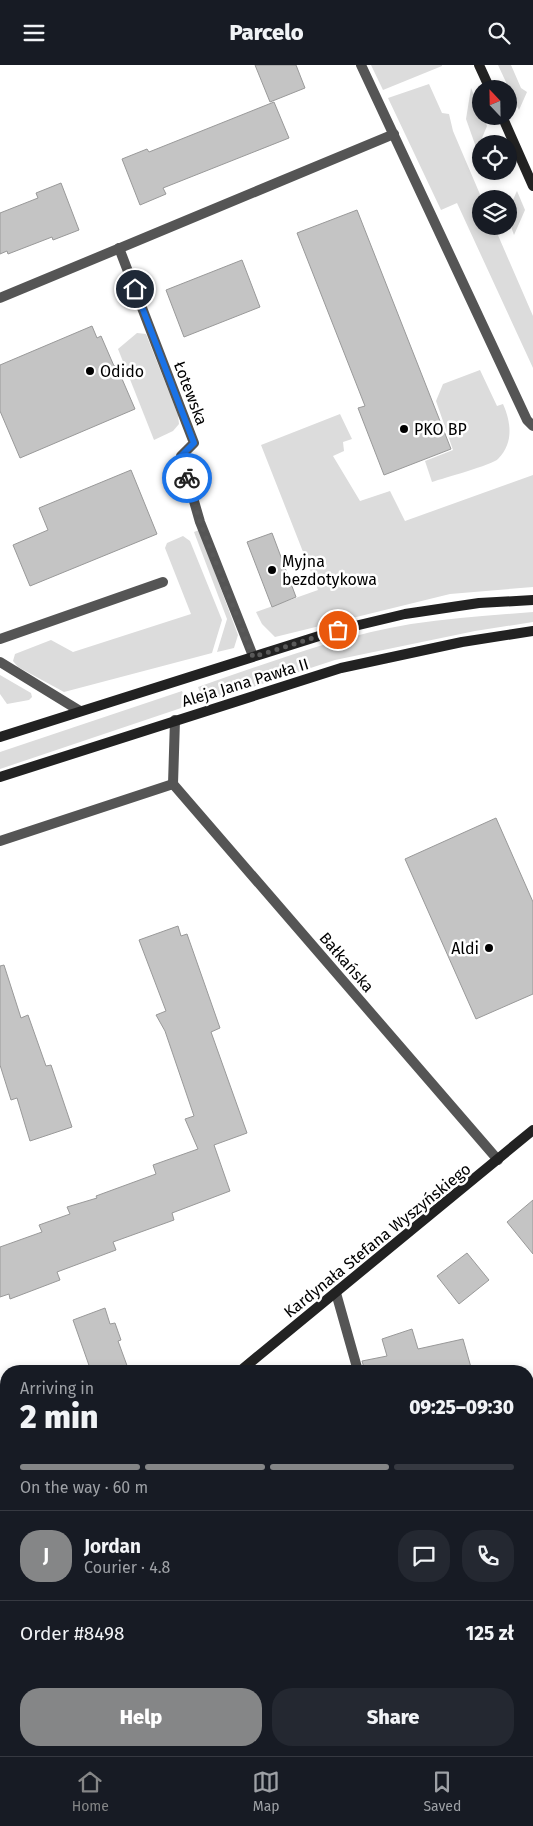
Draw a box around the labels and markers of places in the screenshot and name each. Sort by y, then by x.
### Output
pin [114,268,156,310]
place label: Odido [100,362,144,381]
marker: Odido [84,365,96,377]
place label: PKO BP [414,420,467,439]
marker: PKO BP [398,423,410,435]
place label: Myjna bezdotykowa [282,552,377,589]
marker: Myjna bezdotykowa [266,564,278,576]
pin [317,609,359,651]
place label: Aldi [451,939,479,958]
marker: Aldi [483,942,495,954]

